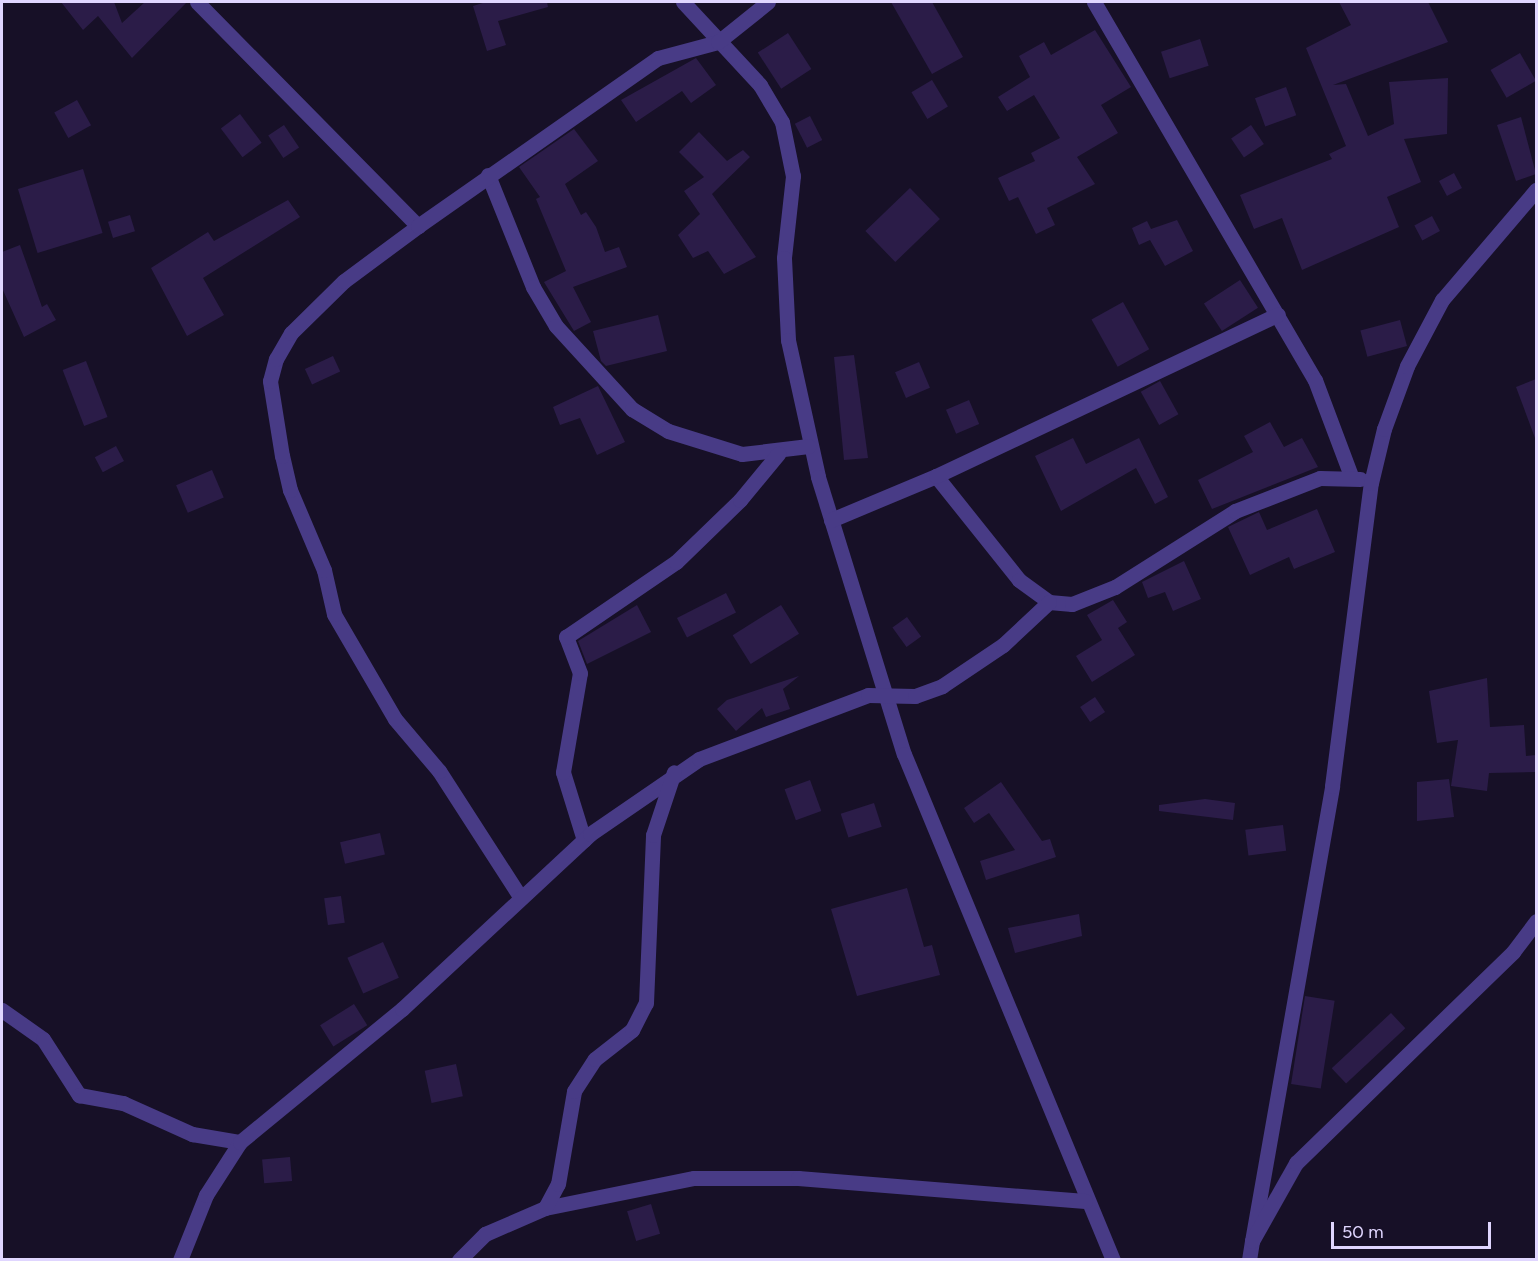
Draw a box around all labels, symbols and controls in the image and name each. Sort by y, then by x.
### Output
scale bar [1334,1210,1494,1248]
text: 50 m [1342,1221,1384,1243]

